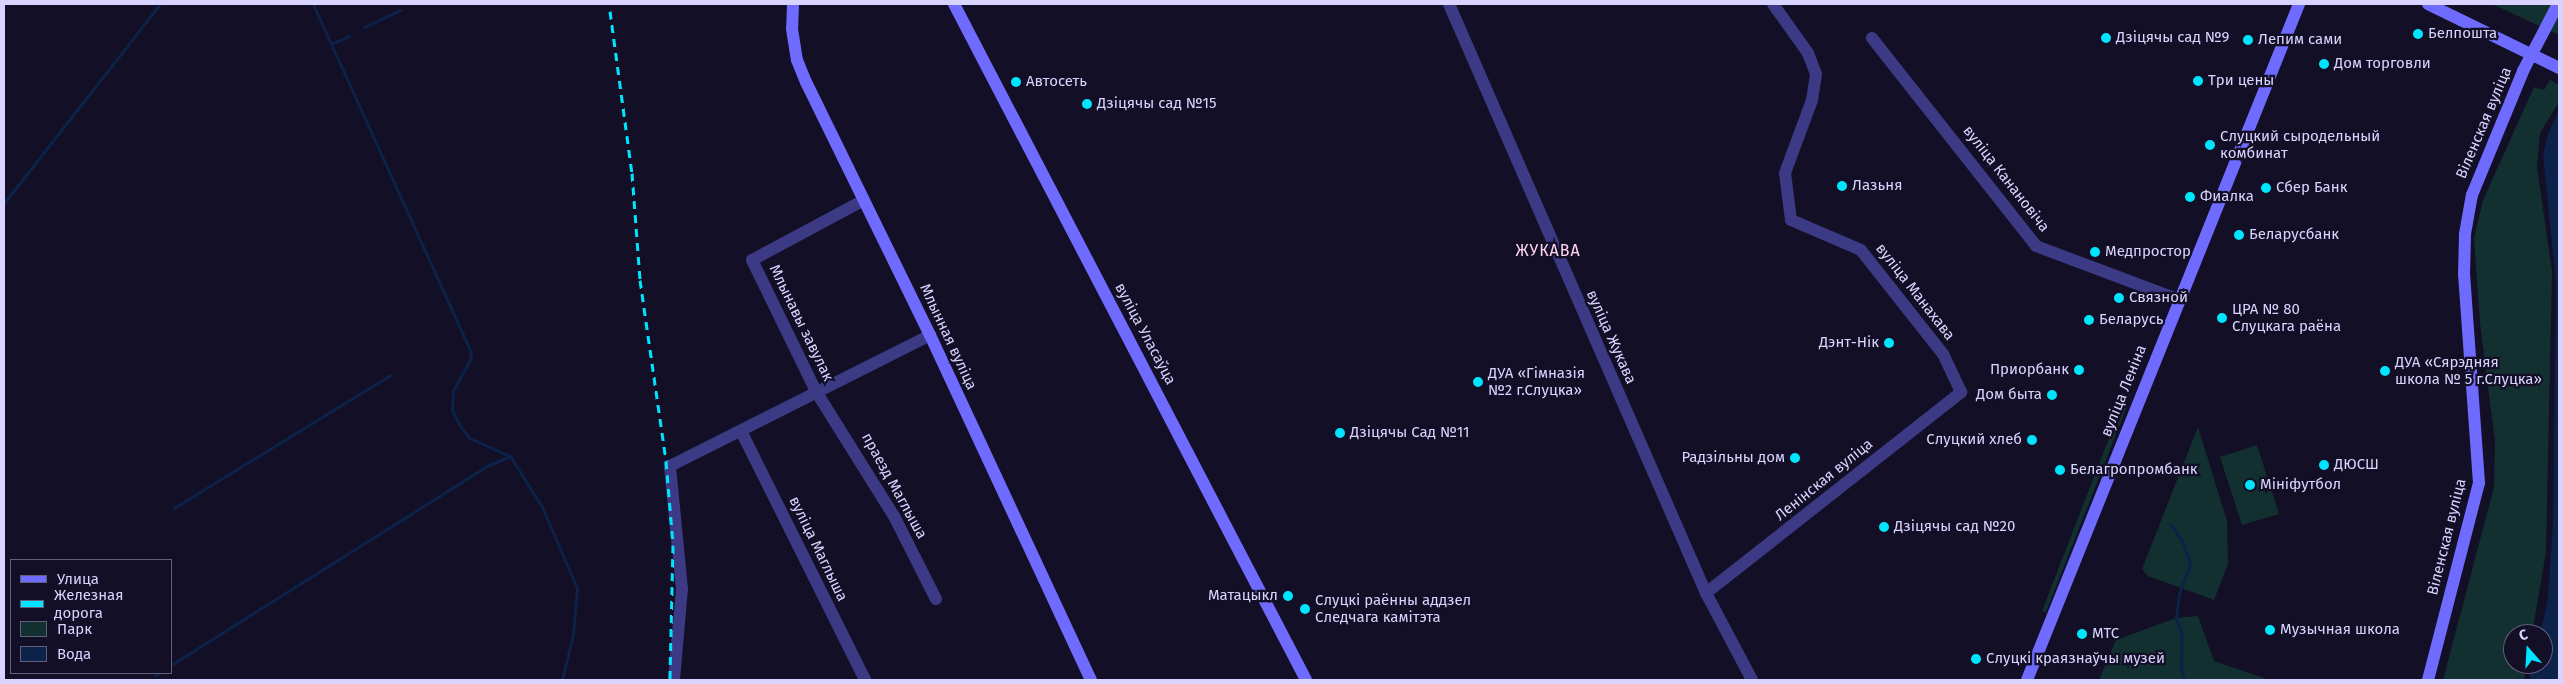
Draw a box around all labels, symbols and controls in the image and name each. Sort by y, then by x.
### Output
place label: Белпошта [2428,25,2497,43]
marker: Белпошта [2412,28,2424,40]
place label: Дзіцячы сад №9 [2116,29,2229,47]
place label: Лепим сами [2258,31,2342,49]
marker: Дзіцячы сад №9 [2100,32,2112,44]
marker: Лепим сами [2242,34,2254,46]
place label: Дом торговли [2334,55,2431,73]
marker: Дом торговли [2318,58,2330,70]
street label: Віленская вуліца [2452,65,2516,181]
place label: Три цены [2208,72,2274,90]
place label: Автосеть [1026,73,1087,91]
marker: Три цены [2192,75,2204,87]
marker: Автосеть [1010,76,1022,88]
place label: Дзіцячы сад №15 [1097,95,1217,113]
marker: Дзіцячы сад №15 [1081,98,1093,110]
street label: вуліца Канановіча [1959,122,2053,236]
place label: Слуцкий сыродельный комбинат [2220,127,2380,162]
marker: Слуцкий сыродельный комбинат [2204,139,2216,151]
place label: Лазьня [1852,177,1902,195]
place label: Сбер Банк [2276,179,2347,197]
marker: Лазьня [1836,180,1848,192]
marker: Сбер Банк [2260,182,2272,194]
place label: Фиалка [2200,188,2254,206]
marker: Фиалка [2184,191,2196,203]
place label: Беларусбанк [2249,226,2339,244]
marker: Беларусбанк [2233,229,2245,241]
street label: вуліца Манахава [1872,240,1958,344]
district label: ЖУКАВА [1515,241,1581,261]
place label: Медпростор [2105,243,2191,261]
marker: Медпростор [2089,246,2101,258]
street label: Млынавы завулак [765,262,837,384]
street label: вуліца Уласаўца [1111,280,1179,388]
street label: Млынная вуліца [916,281,980,393]
street label: вуліца Жукава [1582,287,1640,387]
place label: Связной [2129,289,2188,307]
marker: Связной [2113,292,2125,304]
place label: ЦРА № 80 Слуцкага раёна [2232,300,2341,335]
place label: Беларусь [2099,311,2164,329]
marker: ЦРА № 80 Слуцкага раёна [2216,312,2228,324]
marker: Беларусь [2083,314,2095,326]
place label: Дэнт-Нік [1819,334,1879,352]
marker: Дэнт-Нік [1883,337,1895,349]
street label: вуліца Леніна [2097,342,2151,440]
place label: ДУА «Сярэдняя школа № 5 г.Слуцка» [2395,353,2542,388]
place label: Приорбанк [1990,361,2069,379]
place label: ДУА «Гімназія №2 г.Слуцка» [1488,364,1585,399]
marker: Приорбанк [2073,364,2085,376]
marker: ДУА «Сярэдняя школа № 5 г.Слуцка» [2379,365,2391,377]
marker: ДУА «Гімназія №2 г.Слуцка» [1472,376,1484,388]
place label: Дом быта [1976,386,2042,404]
marker: Дом быта [2046,389,2058,401]
place label: Дзіцячы Сад №11 [1350,424,1470,442]
marker: Дзіцячы Сад №11 [1334,427,1346,439]
street label: праезд Маглыша [857,430,931,542]
place label: Слуцкий хлеб [1926,431,2022,449]
marker: Слуцкий хлеб [2026,434,2038,446]
street label: Ленінская вуліца [1772,435,1876,525]
place label: Радзільны дом [1681,449,1785,467]
marker: Радзільны дом [1789,452,1801,464]
place label: ДЮСШ [2334,456,2379,474]
marker: ДЮСШ [2318,459,2330,471]
place label: Белагропромбанк [2070,461,2198,479]
marker: Белагропромбанк [2054,464,2066,476]
place label: Мініфутбол [2260,476,2341,494]
street label: Віленская вуліца [2424,477,2470,597]
marker: Мініфутбол [2244,479,2256,491]
street label: вуліца Маглыша [785,494,851,604]
place label: Дзіцячы сад №20 [1894,518,2015,536]
marker: Дзіцячы сад №20 [1878,521,1890,533]
legend [10,559,172,674]
text: Улица [57,570,99,588]
text: Железная дорога [54,586,123,622]
place label: Матацыкл [1208,587,1278,605]
marker: Матацыкл [1282,590,1294,602]
place label: Слуцкі раённы аддзел Следчага камітэта [1315,591,1471,626]
marker: Слуцкі раённы аддзел Следчага камітэта [1299,603,1311,615]
text: Парк [57,620,92,638]
place label: Музычная школа [2280,621,2400,639]
marker: Музычная школа [2264,624,2276,636]
north arrow [2503,624,2553,674]
place label: МТС [2092,625,2119,643]
text: С [2517,626,2530,645]
marker: МТС [2076,628,2088,640]
text: Вода [57,645,91,663]
place label: Слуцкі краязнаўчы музей [1986,650,2165,668]
marker: Слуцкі краязнаўчы музей [1970,653,1982,665]

